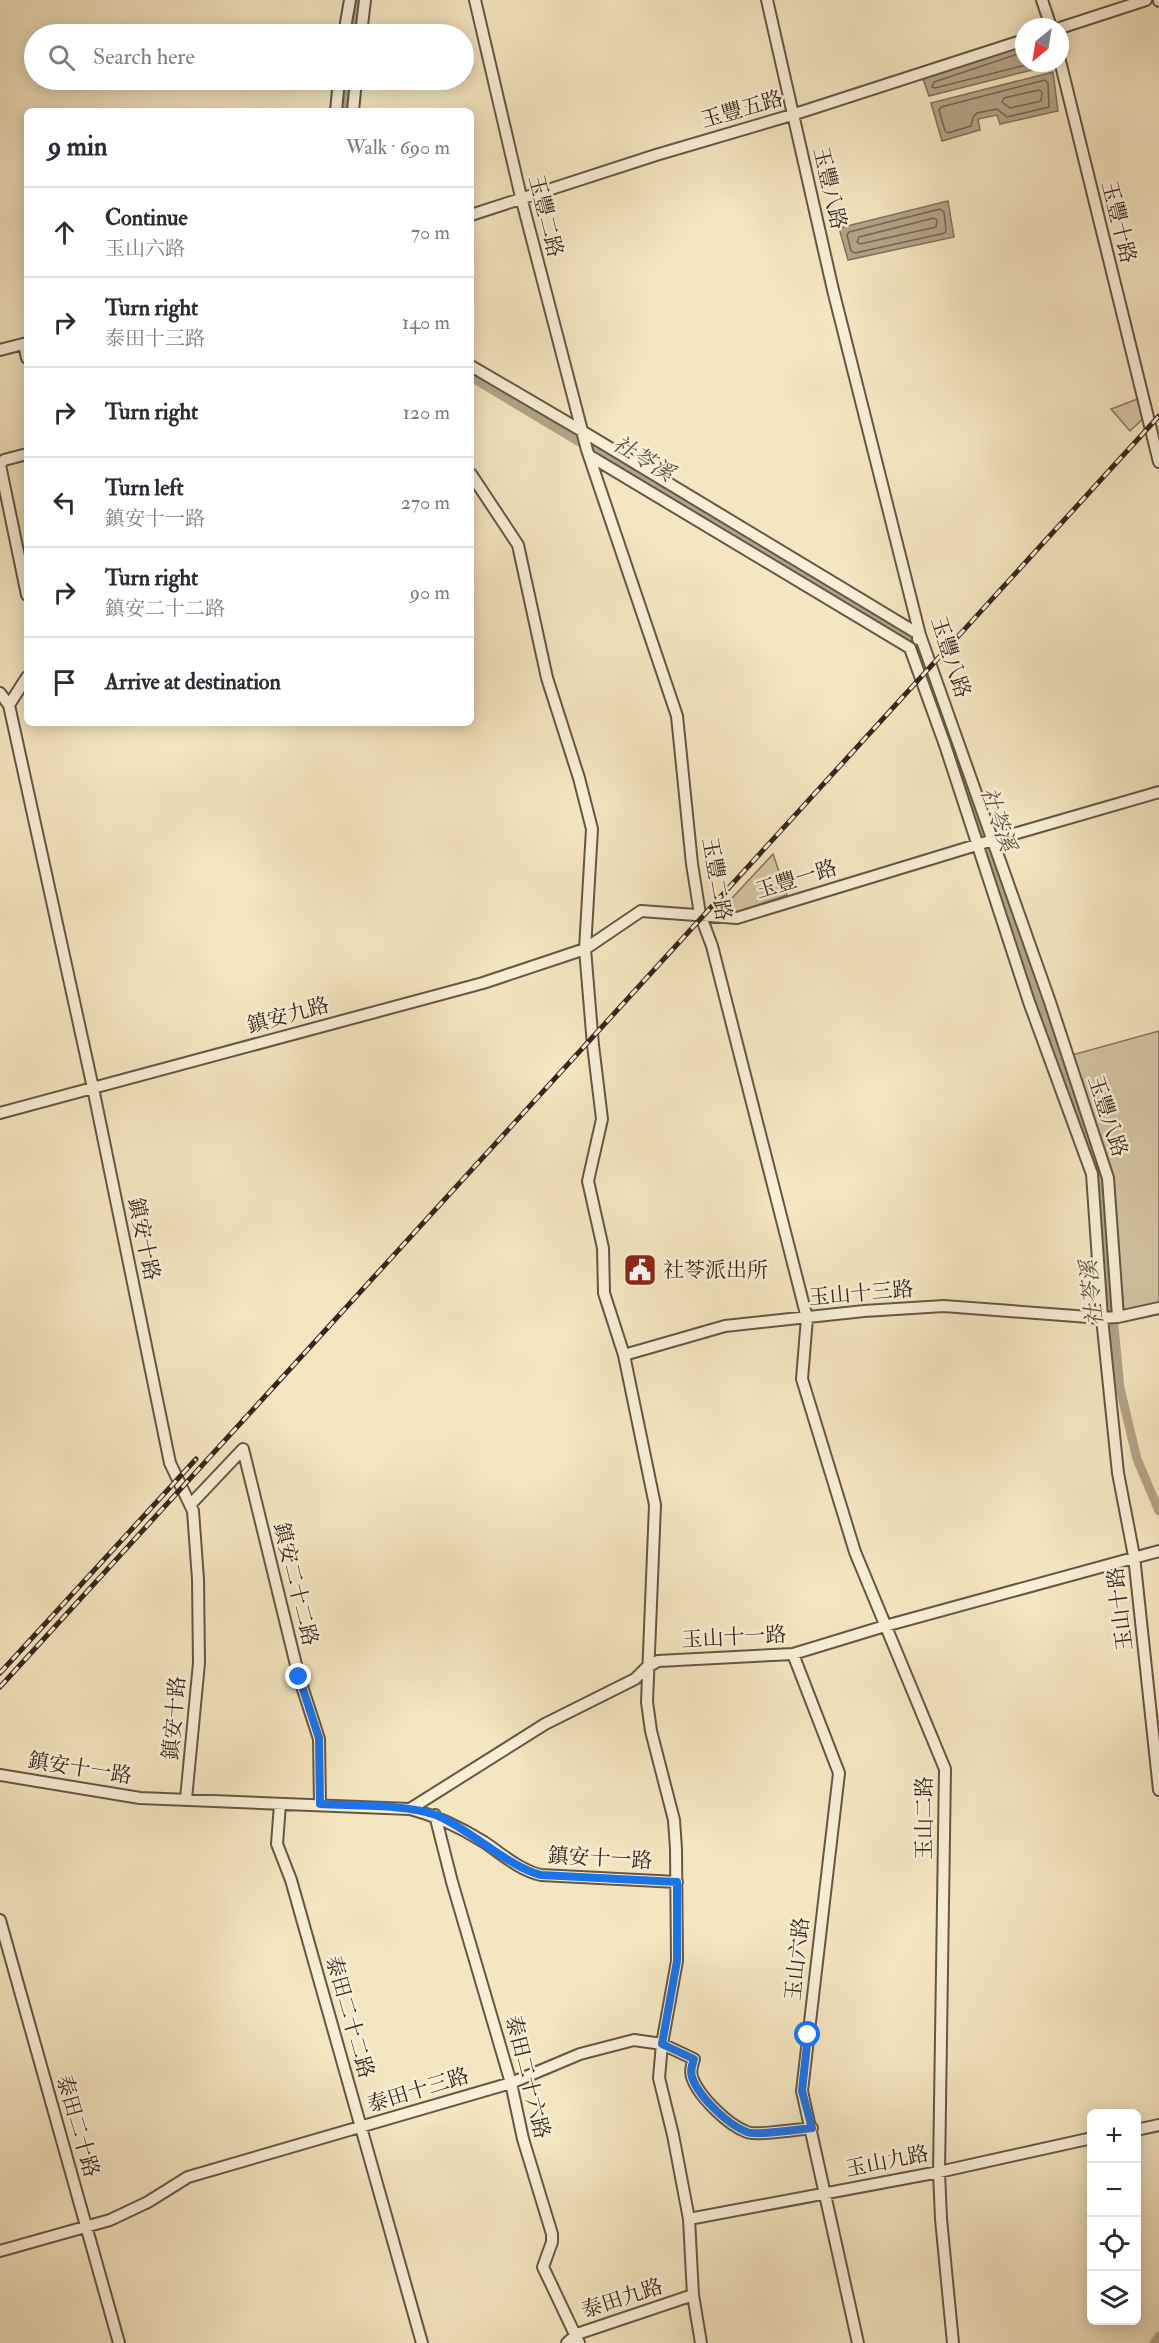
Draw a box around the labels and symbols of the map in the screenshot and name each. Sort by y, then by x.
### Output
north arrow [1015,18,1069,72]
street label: 玉豐五路 [698,85,786,134]
street label: 玉豐八路 [807,144,852,232]
street label: 玉豐二路 [522,172,569,260]
street label: 玉豐十路 [1095,178,1142,266]
water label: 社苓溪 [608,430,681,489]
street label: 玉豐八路 [925,613,976,701]
water label: 社苓溪 [974,784,1023,857]
street label: 玉豐二路 [696,835,737,923]
street label: 玉豐一路 [752,854,840,905]
street label: 鎮安九路 [244,992,332,1039]
street label: 玉豐八路 [1082,1072,1133,1160]
street label: 鎮安十路 [122,1195,165,1283]
public building icon: 社苓派出所 [622,1252,658,1288]
place label: 社苓派出所 [663,1257,768,1284]
water label: 社苓溪 [1074,1257,1109,1327]
street label: 玉山十三路 [808,1275,915,1312]
street label: 鎮安二十二路 [267,1520,324,1649]
street label: 玉山十路 [1102,1566,1139,1652]
street label: 玉山十一路 [681,1621,787,1654]
route end [285,1663,311,1689]
street label: 鎮安十路 [157,1675,192,1761]
street label: 鎮安十一路 [26,1747,134,1790]
street label: 玉山二路 [911,1776,938,1860]
street label: 鎮安十一路 [547,1842,653,1875]
street label: 玉山六路 [780,1916,815,2002]
street label: 泰田二十二路 [319,1953,380,2081]
street label: 泰田二十六路 [499,2013,556,2142]
route start [794,2021,820,2047]
street label: 泰田十三路 [364,2062,472,2119]
street label: 泰田二十路 [50,2072,105,2180]
street label: 玉山九路 [843,2140,931,2183]
street label: 泰田九路 [578,2273,666,2324]

